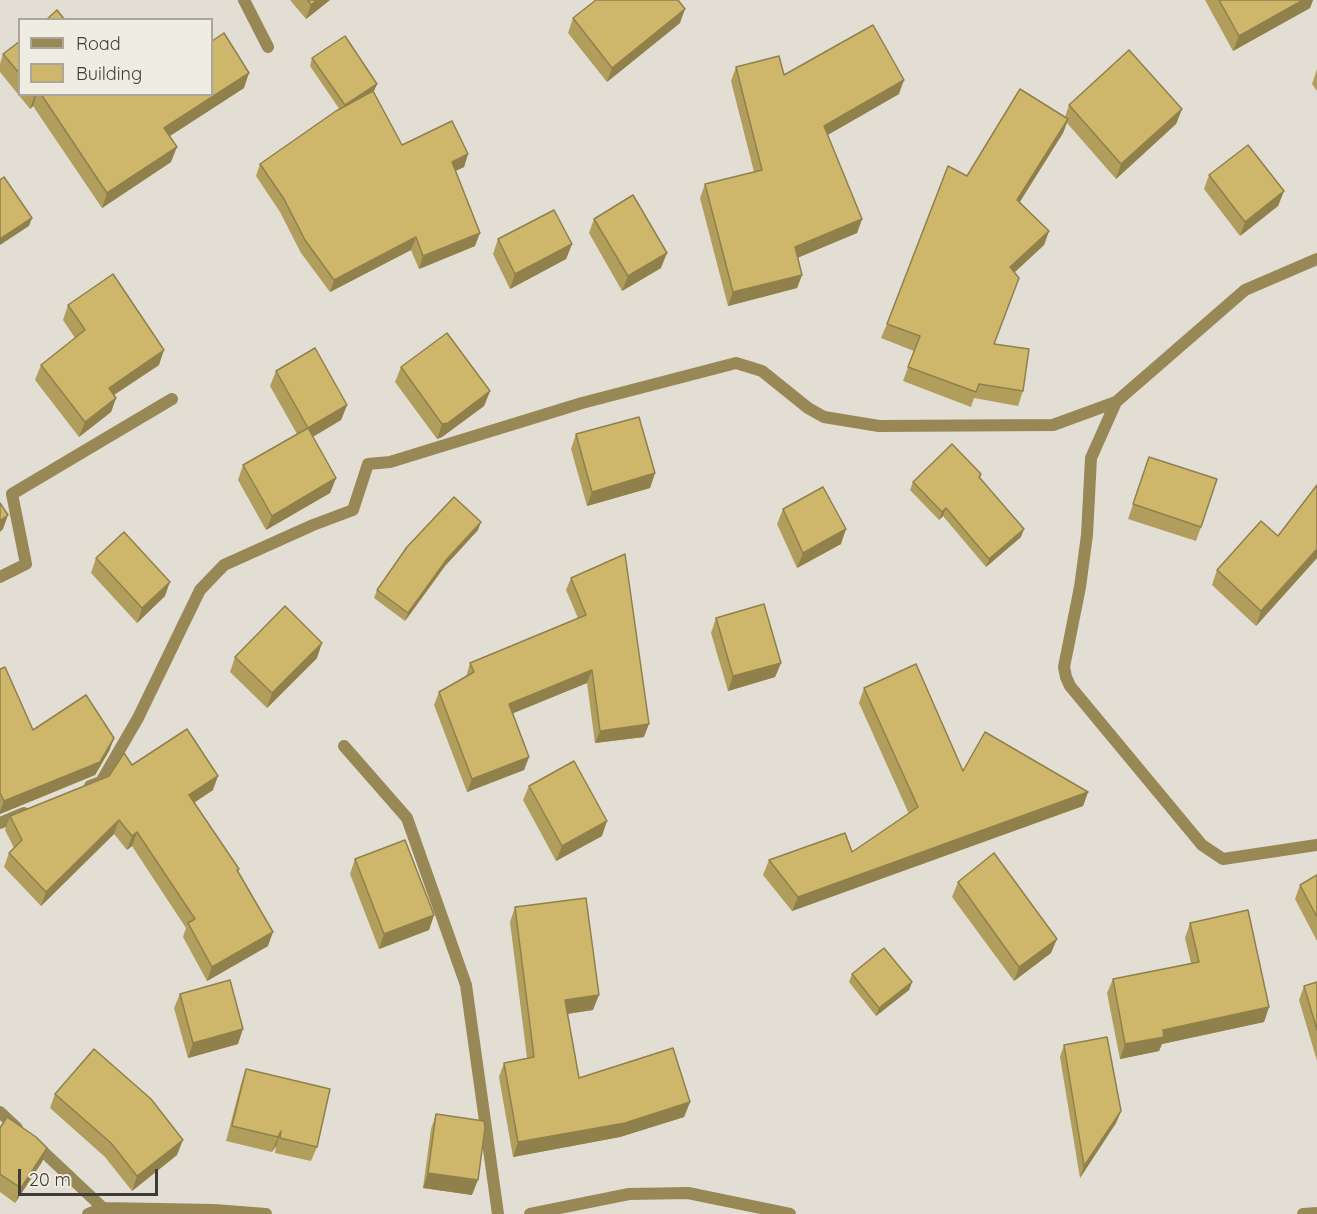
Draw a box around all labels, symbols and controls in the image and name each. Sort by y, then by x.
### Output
legend [18,18,213,96]
text: Road [76,32,121,55]
text: Building [76,62,142,85]
scale bar [21,1157,160,1195]
text: 20 m [29,1168,71,1191]

